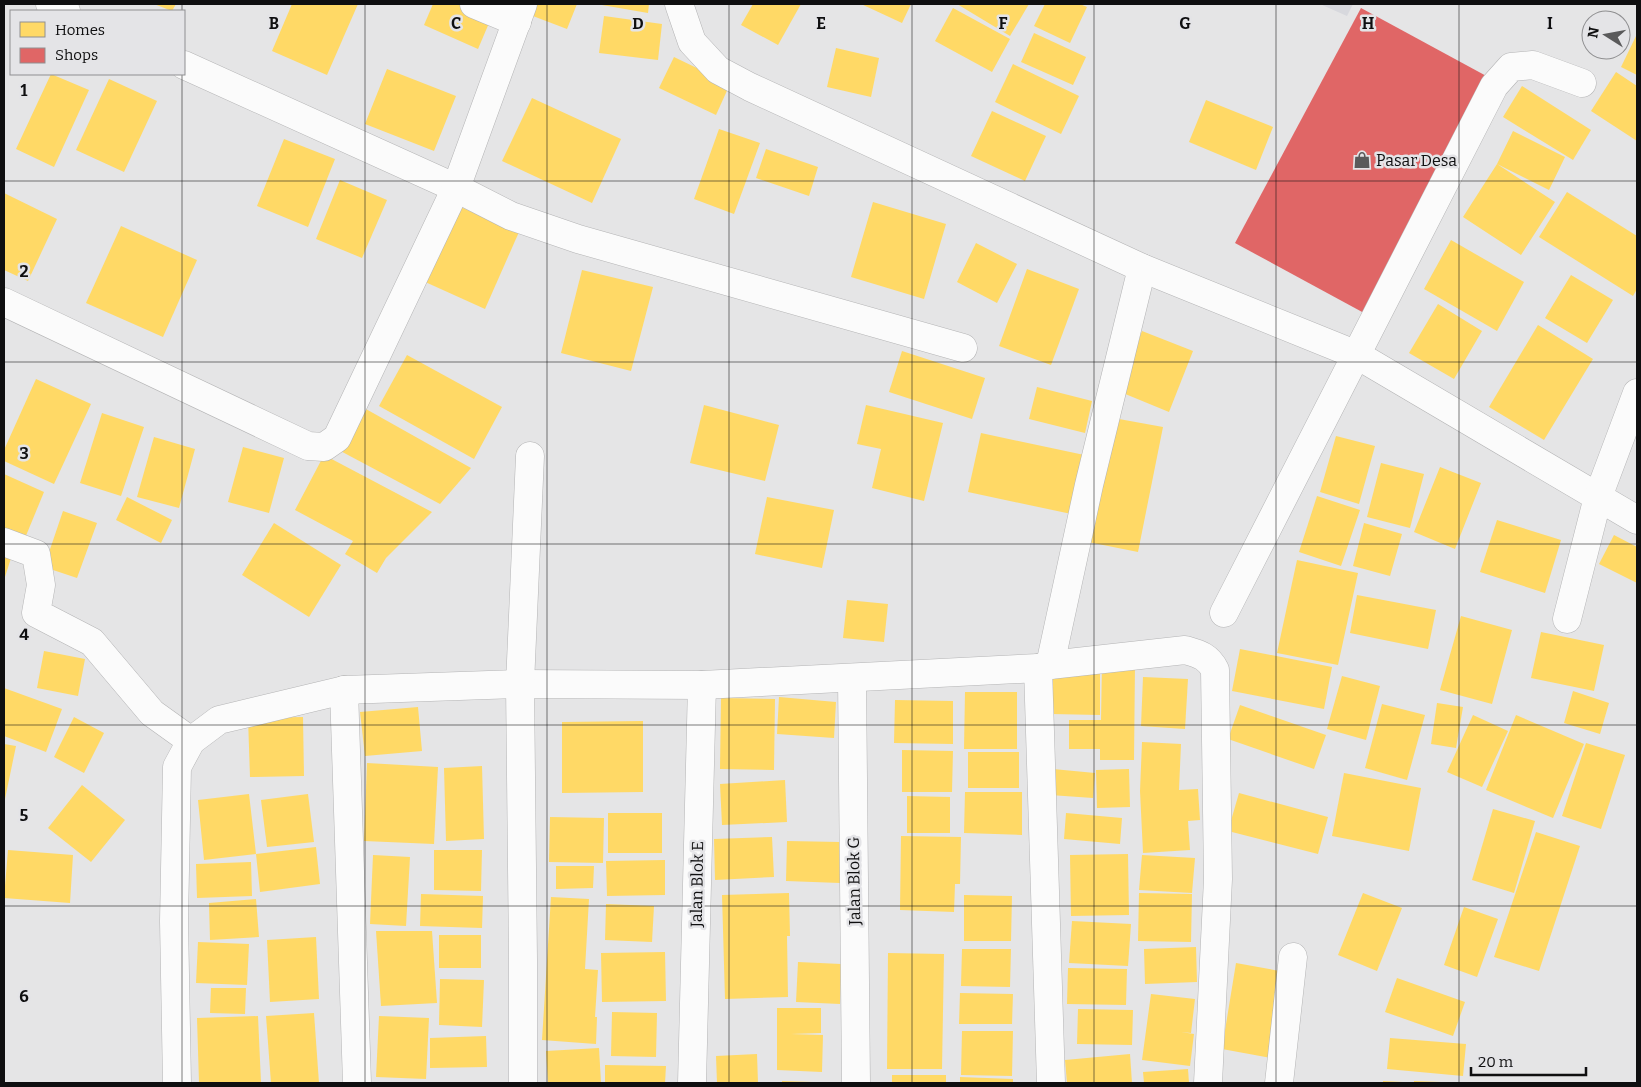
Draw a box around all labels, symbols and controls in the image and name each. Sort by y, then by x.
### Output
legend [10,10,185,75]
north arrow [1581,10,1631,60]
text: B [269,14,279,33]
text: C [451,14,461,33]
text: D [632,14,644,33]
text: E [816,14,826,33]
text: F [999,14,1008,33]
text: G [1179,14,1191,33]
text: H [1362,14,1375,33]
text: I [1547,14,1553,33]
text: Homes [55,21,105,39]
text: N [1584,26,1603,40]
text: Shops [55,46,98,64]
text: 1 [21,81,28,100]
shop icon: Pasar Desa [1352,150,1372,170]
place label: Pasar Desa [1376,151,1457,170]
text: 2 [19,262,29,281]
text: 3 [19,444,29,463]
text: 4 [19,625,29,644]
text: 5 [20,806,29,825]
street label: Jalan Blok G [844,837,864,926]
street label: Jalan Blok E [687,841,707,928]
text: 6 [19,987,29,1006]
scale bar [1471,1044,1586,1076]
text: 20 m [1478,1053,1514,1071]

